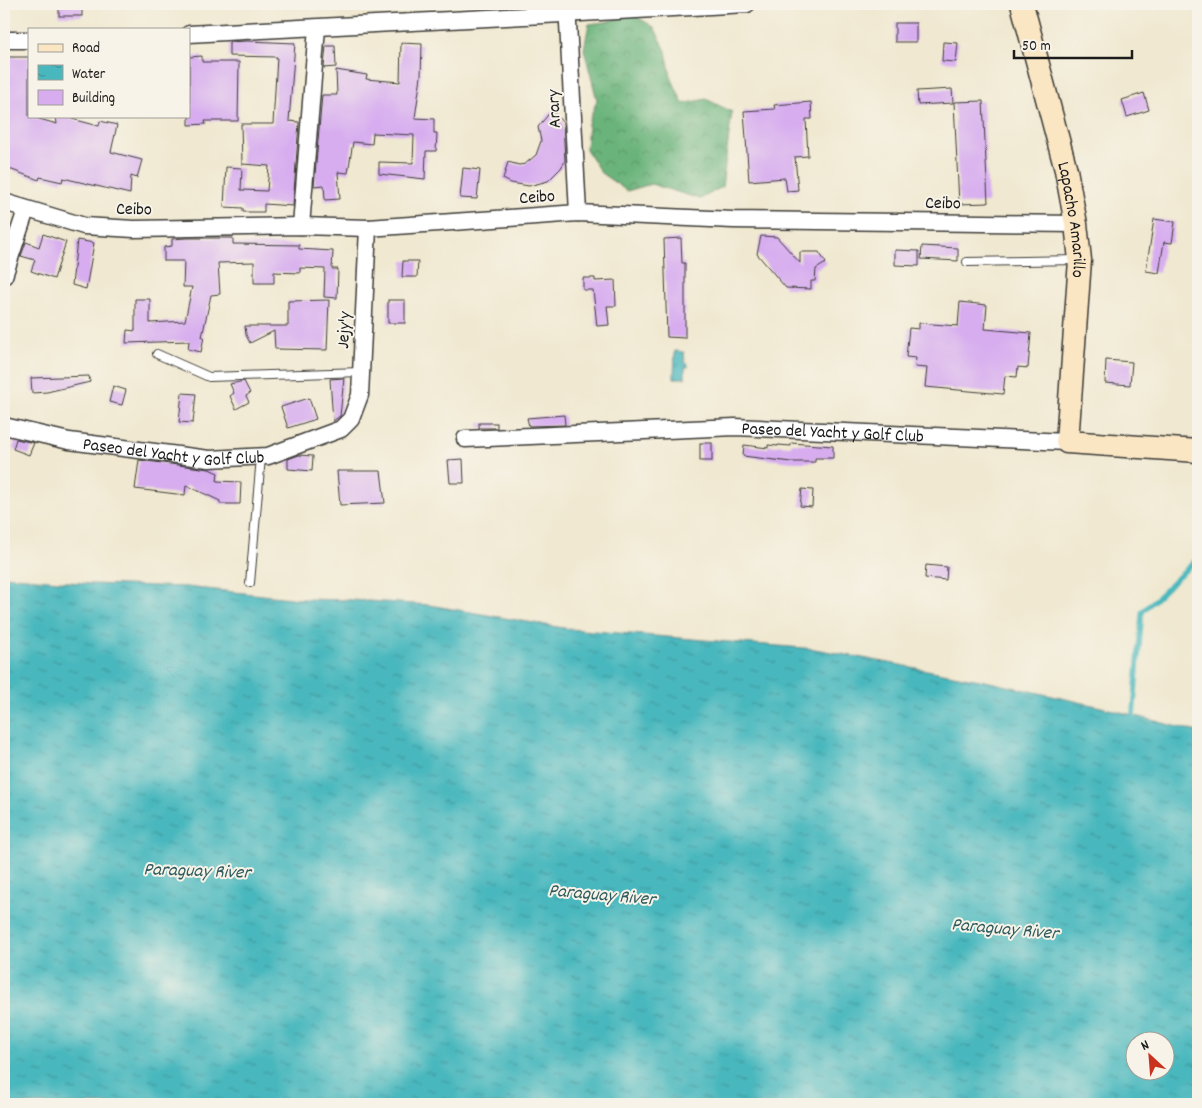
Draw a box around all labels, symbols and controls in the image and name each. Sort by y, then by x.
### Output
legend [28,28,190,118]
scale bar [1014,28,1132,60]
text: 50 m [1022,36,1051,58]
text: Road [72,38,100,60]
text: Water [72,64,106,86]
text: Building [72,88,115,110]
street label: Arary [542,88,569,129]
street label: Lapacho Amarillo [1049,159,1090,279]
street label: Ceibo [518,185,556,212]
street label: Ceibo [925,192,961,217]
street label: Ceibo [116,198,152,223]
street label: Jejy'y [332,310,359,349]
street label: Paseo del Yacht y Golf Club [741,417,924,451]
street label: Paseo del Yacht y Golf Club [81,433,265,474]
water label: Paraguay River [143,857,253,888]
water label: Paraguay River [547,878,658,915]
water label: Paraguay River [950,912,1061,949]
north arrow [1124,1030,1174,1080]
text: N [1138,1036,1153,1057]

